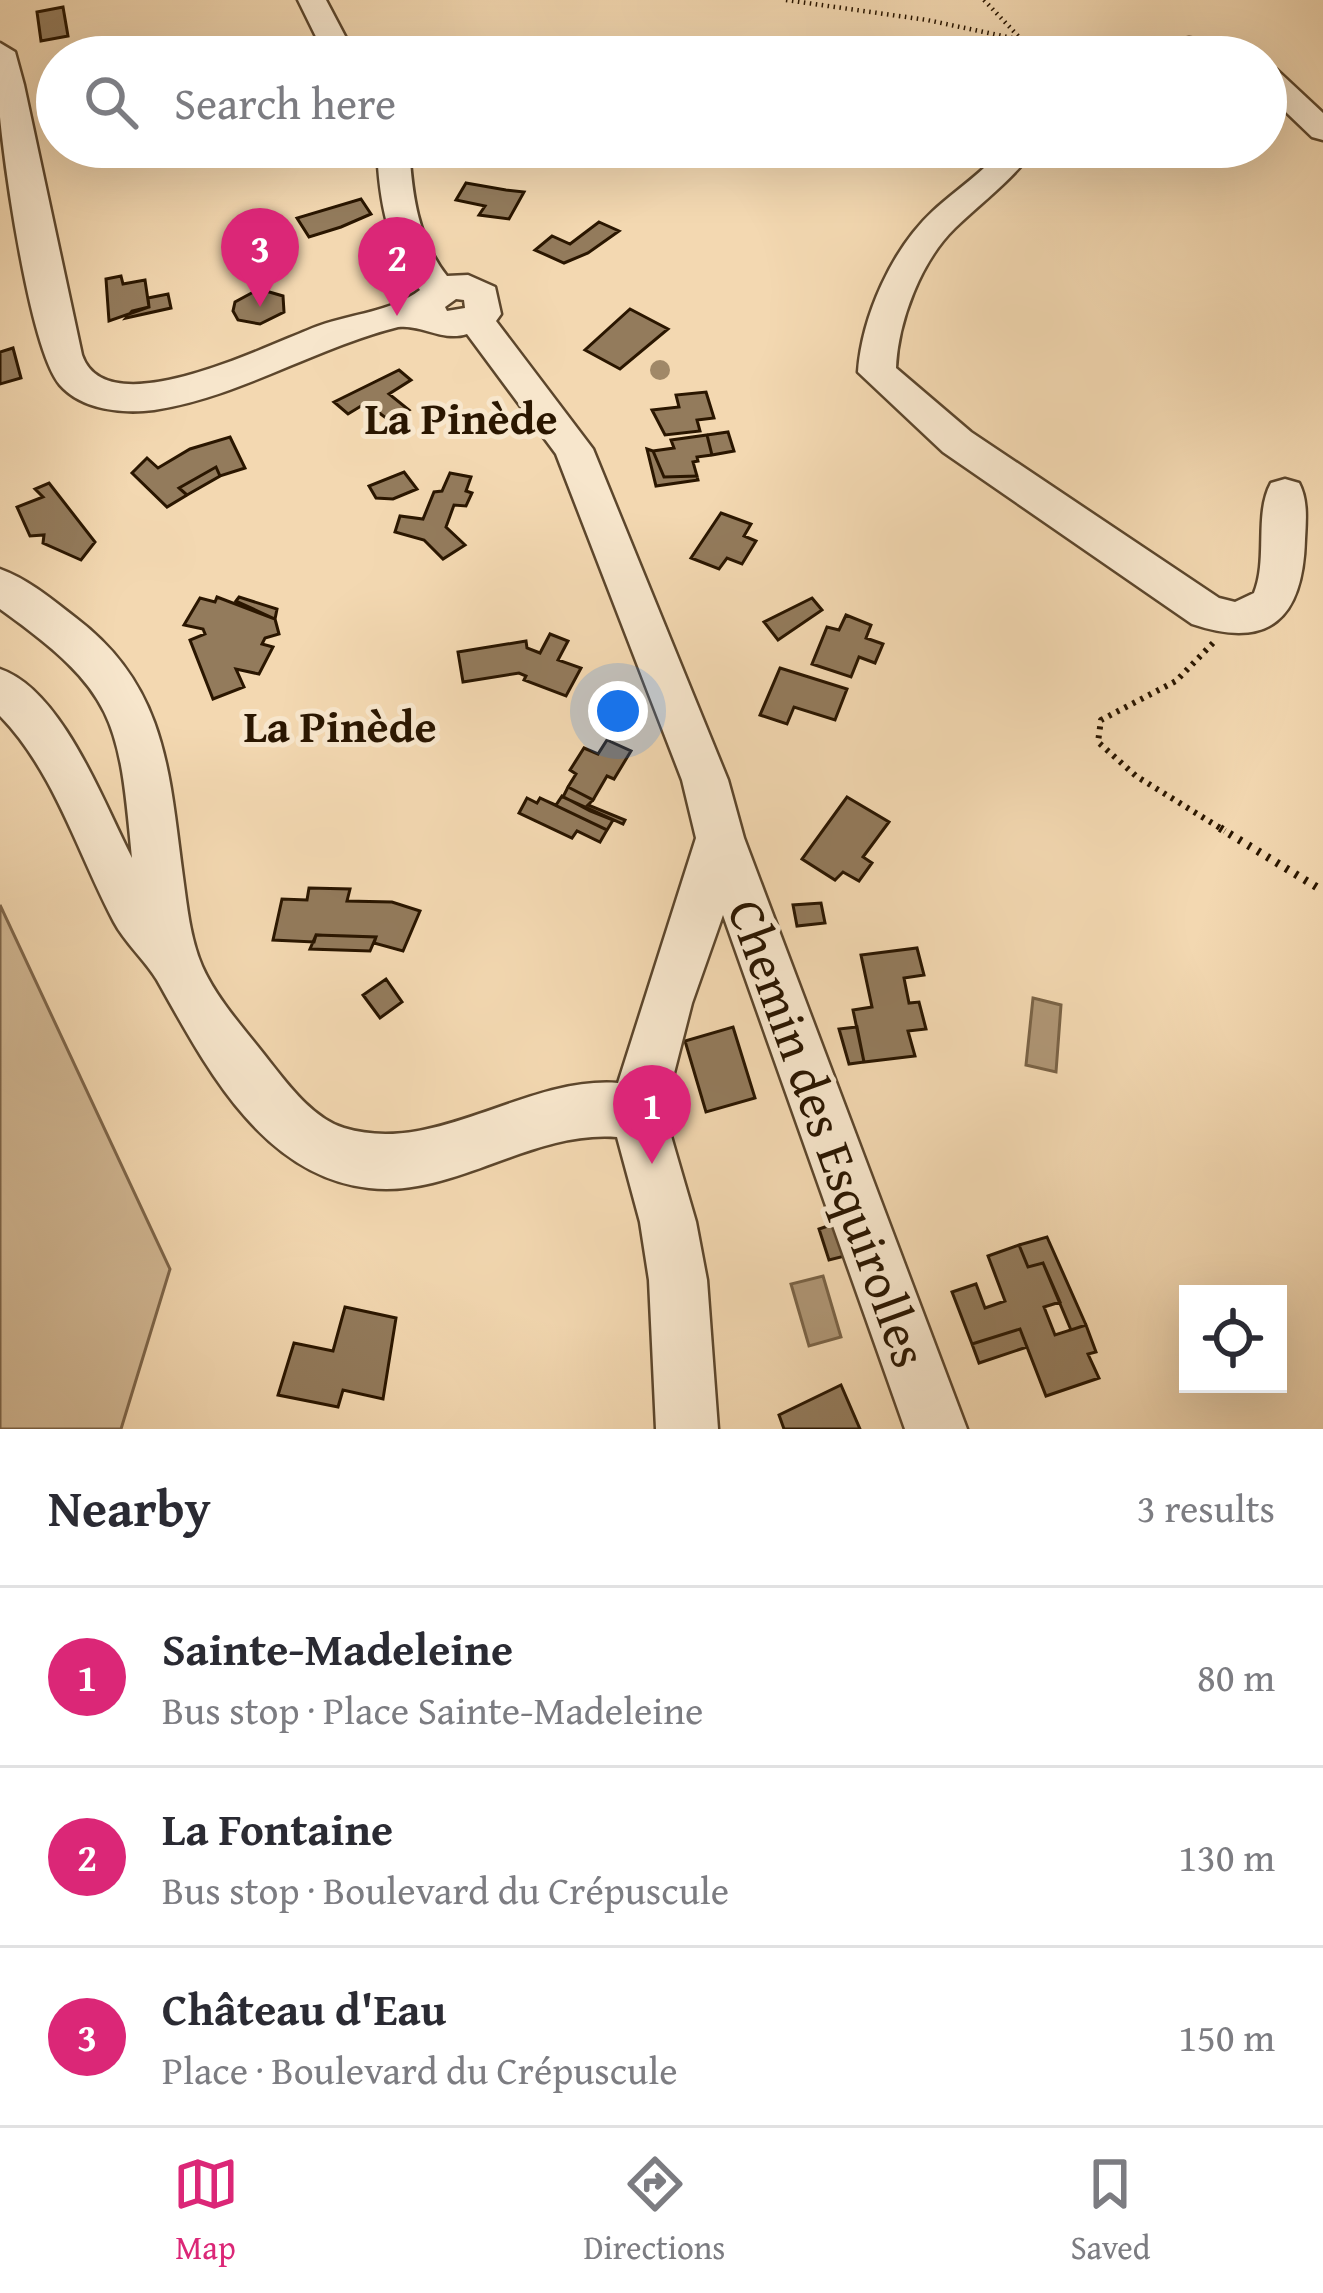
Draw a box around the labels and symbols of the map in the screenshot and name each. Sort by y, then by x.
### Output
pin: 3 [221,208,299,307]
pin: 2 [358,217,436,316]
district label: La Pinède [364,385,558,450]
your location [588,681,648,741]
district label: La Pinède [243,693,437,758]
street label: Chemin des Esquirolles [710,889,948,1377]
pin: 1 [613,1065,691,1164]

